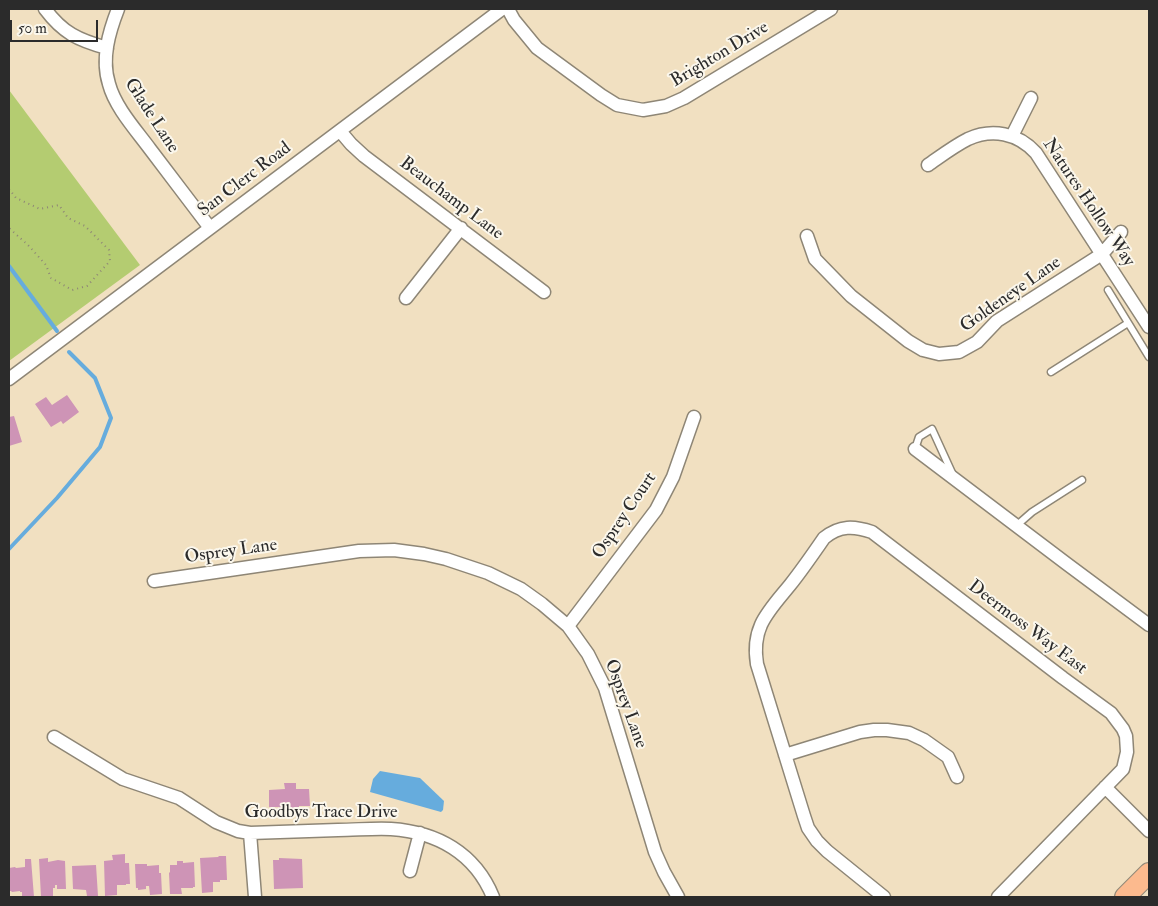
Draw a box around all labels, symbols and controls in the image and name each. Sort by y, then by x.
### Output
scale bar [12,10,100,42]
street label: Brighton Drive [667,17,773,93]
text: 50 m [18,19,47,38]
street label: Glade Lane [119,75,183,157]
street label: Natures Hollow Way [1037,135,1139,271]
street label: San Clerc Road [194,138,296,222]
street label: Beauchamp Lane [395,153,507,245]
street label: Goldeneye Lane [957,252,1065,338]
street label: Osprey Court [588,469,662,563]
street label: Osprey Lane [183,535,279,569]
street label: Deermoss Way East [963,576,1091,680]
street label: Osprey Lane [599,657,651,751]
street label: Goodbys Trace Drive [244,802,398,824]

